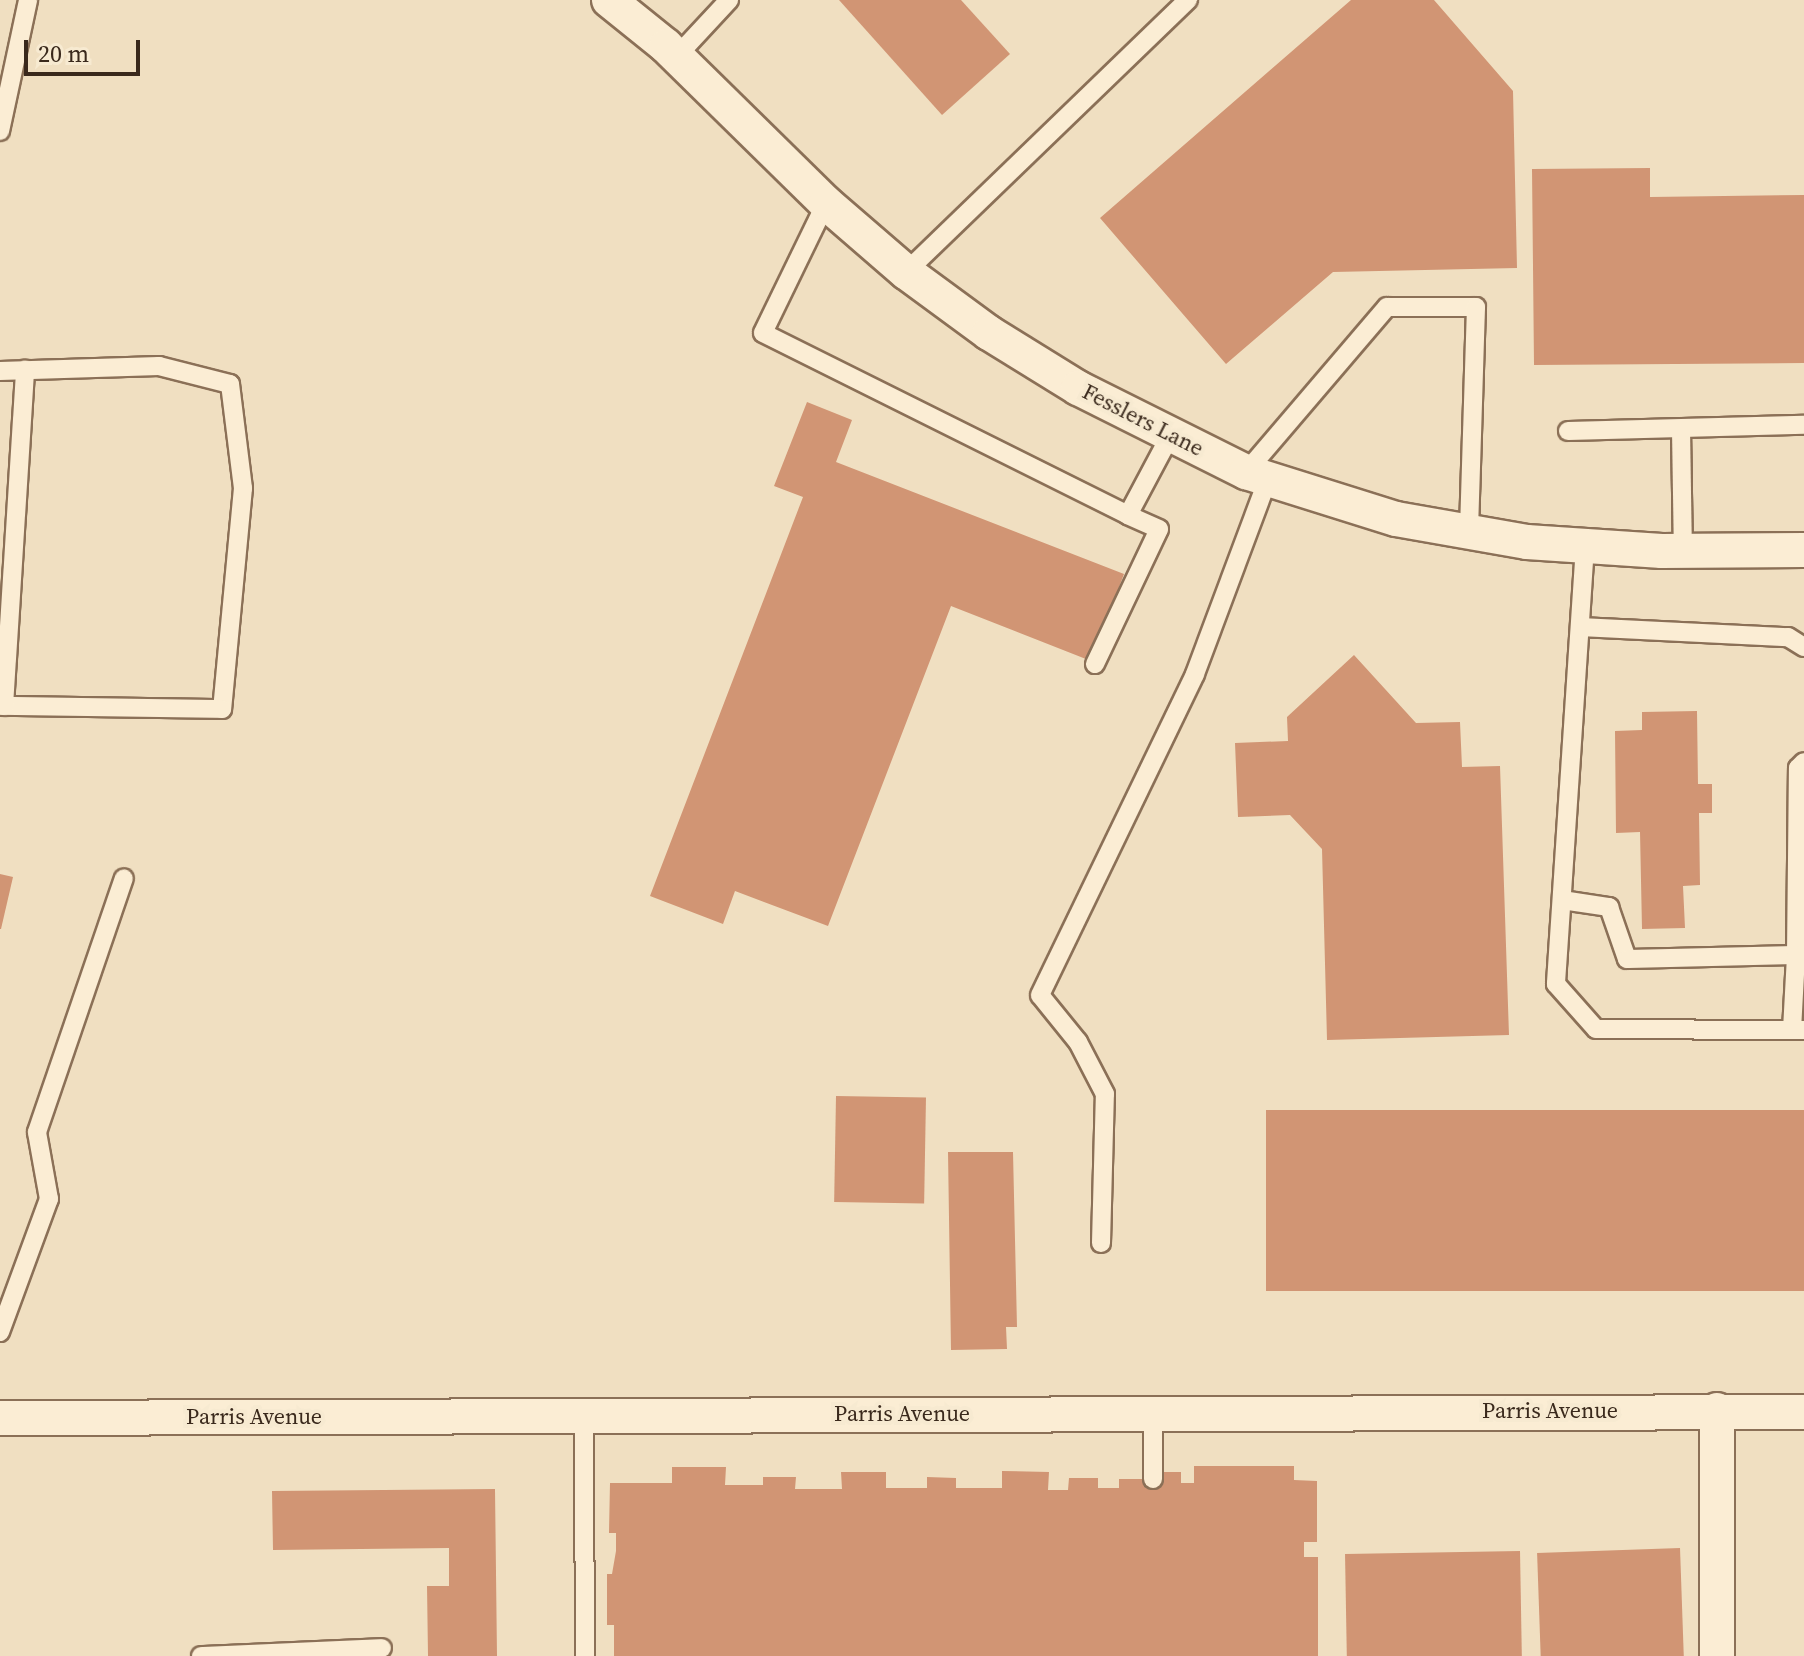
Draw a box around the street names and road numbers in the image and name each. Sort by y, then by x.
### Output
street label: Fesslers Lane [1078,378,1208,462]
street label: Parris Avenue [1482,1398,1618,1424]
street label: Parris Avenue [834,1401,970,1427]
street label: Parris Avenue [186,1404,322,1430]

